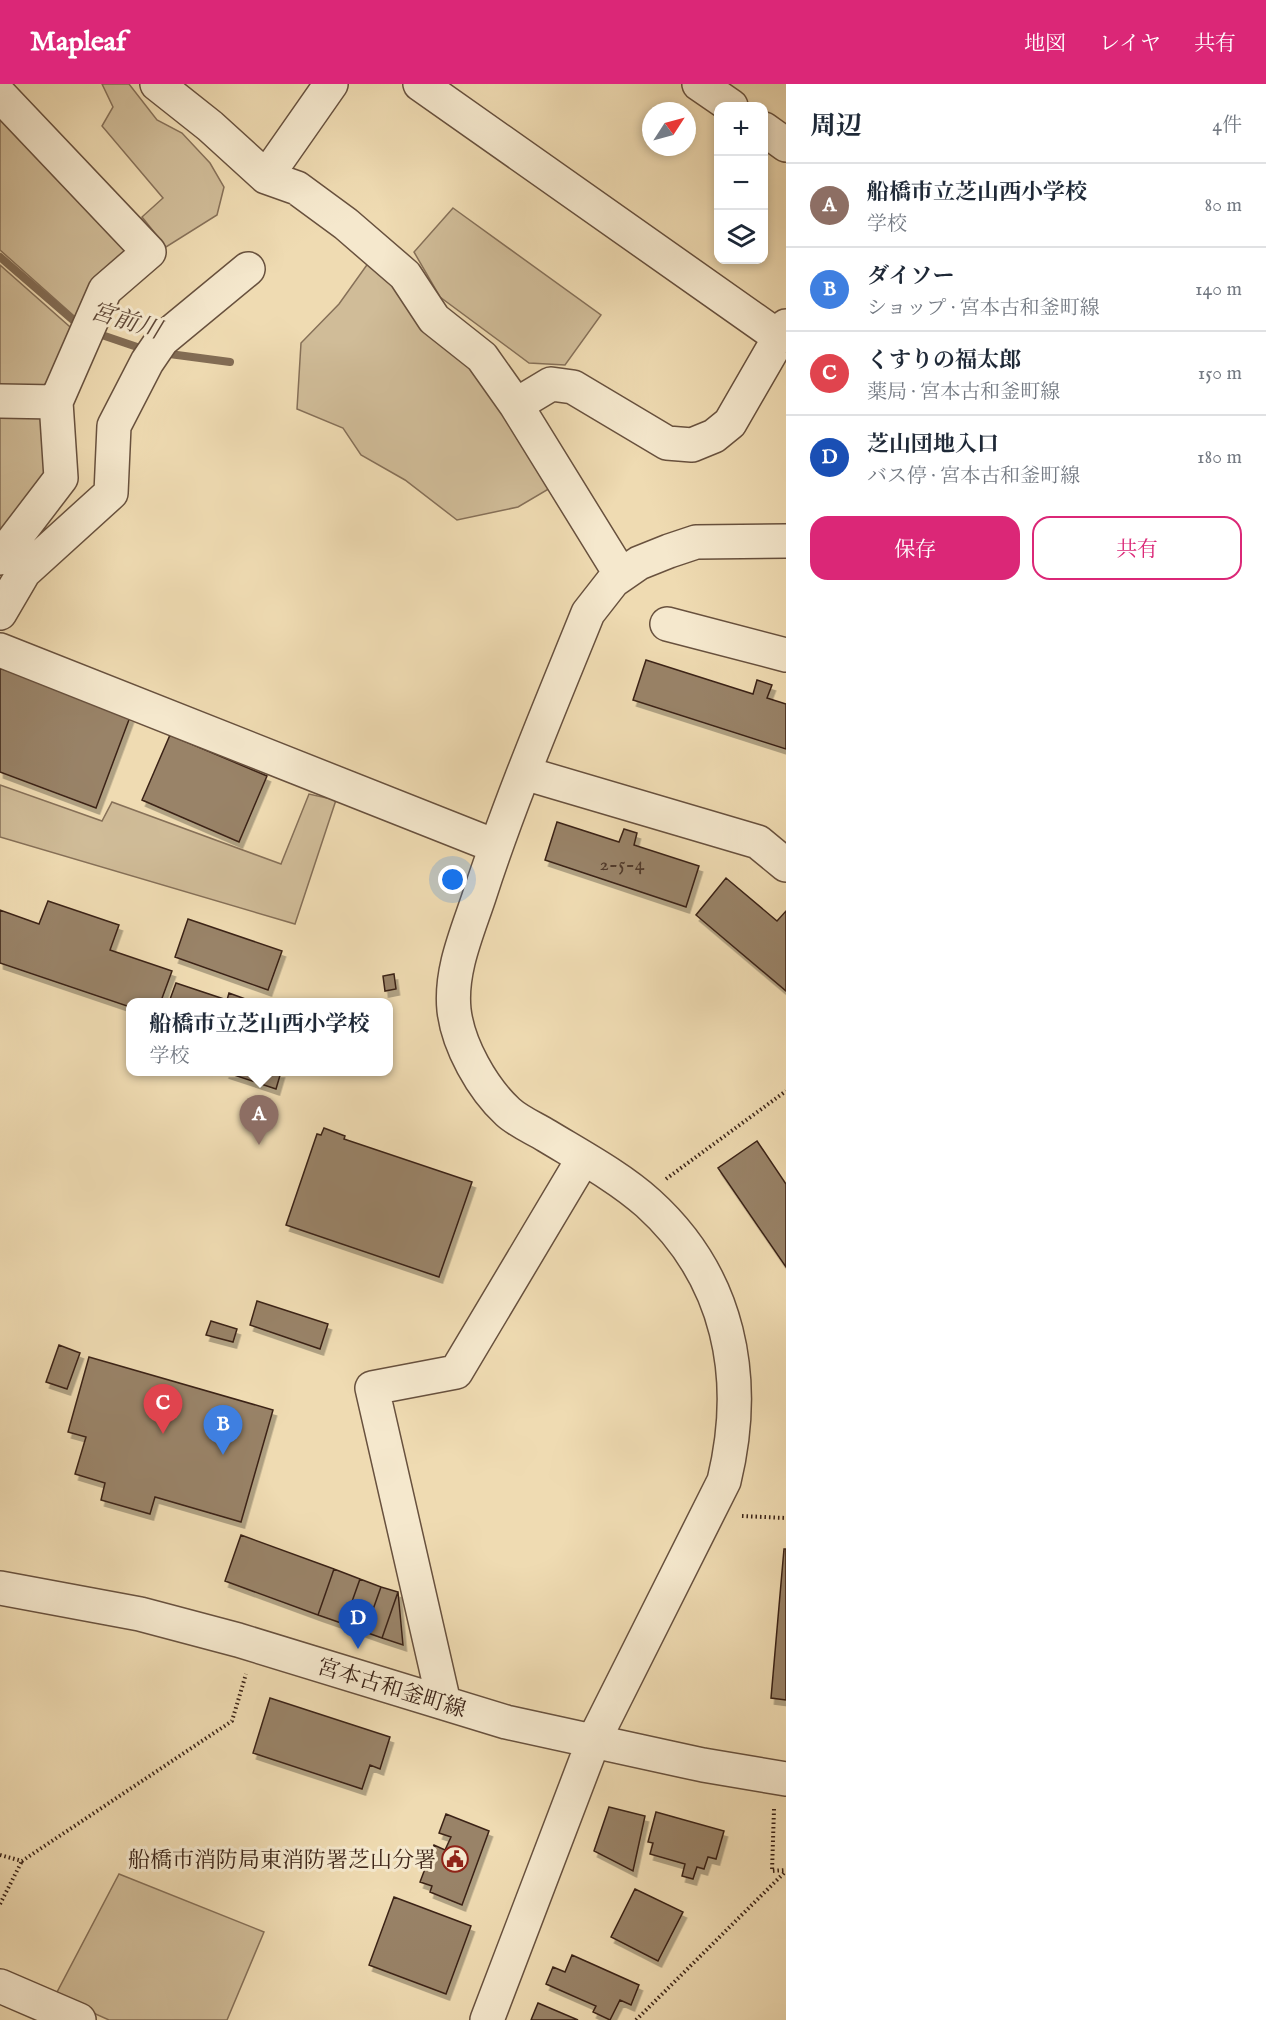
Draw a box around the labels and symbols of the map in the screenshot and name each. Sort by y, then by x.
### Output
north arrow [642,102,696,156]
water label: 宮前川 [87,296,167,348]
house number: 2-5-4 [599,852,645,877]
your location [438,865,467,894]
pin: A [240,1096,278,1145]
pin: C [144,1384,182,1434]
pin: B [204,1406,242,1455]
pin: D [338,1600,378,1649]
street label: 宮本古和釜町線 [314,1653,469,1725]
public building icon: 船橋市消防局東消防署芝山分署 [440,1844,470,1874]
place label: 船橋市消防局東消防署芝山分署 [128,1847,436,1875]

